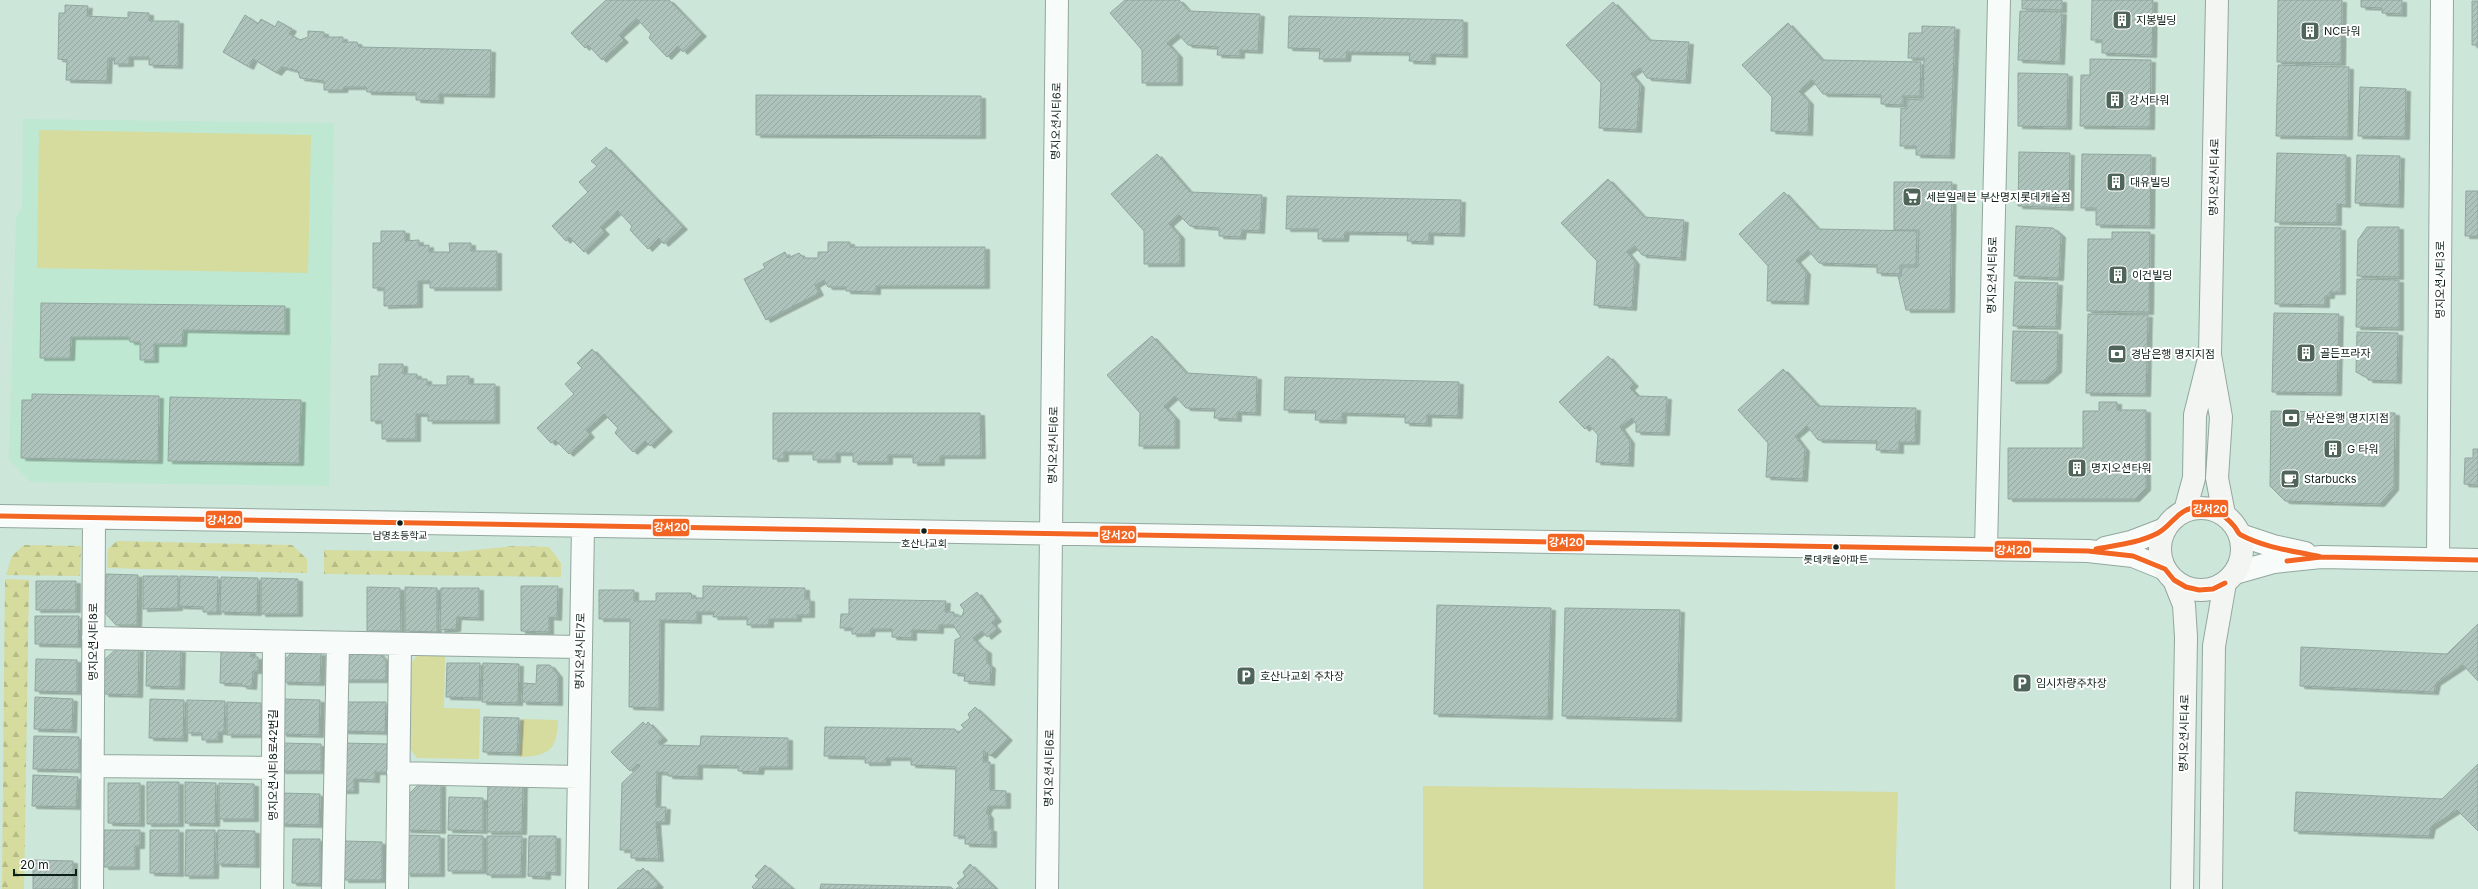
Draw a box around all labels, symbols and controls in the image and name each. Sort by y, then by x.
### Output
building icon: 지봉빌딩 [2111,9,2133,31]
place label: 지봉빌딩 [2136,13,2176,27]
building icon: NC타워 [2299,20,2321,42]
place label: NC타워 [2324,24,2361,38]
street label: 명지오션시티6로 [1048,82,1064,160]
building icon: 강서타워 [2104,89,2126,111]
place label: 강서타워 [2129,93,2169,107]
street label: 명지오션시티4로 [2206,138,2222,216]
building icon: 대유빌딩 [2105,171,2127,193]
place label: 대유빌딩 [2130,175,2170,189]
supermarket icon: 세븐일레븐 부산명지롯데캐슬점 [1901,186,1923,208]
place label: 세븐일레븐 부산명지롯데캐슬점 [1926,190,2071,204]
street label: 명지오션시티5로 [1984,236,2000,314]
street label: 명지오션시티3로 [2433,241,2447,319]
building icon: 이건빌딩 [2107,264,2129,286]
place label: 이건빌딩 [2132,268,2172,282]
building icon: 골든프라자 [2295,342,2317,364]
bank icon: 경남은행 명지지점 [2106,343,2128,365]
place label: 골든프라자 [2320,346,2371,360]
place label: 경남은행 명지지점 [2131,347,2215,361]
street label: 명지오션시티6로 [1045,406,1061,484]
bank icon: 부산은행 명지지점 [2280,407,2302,429]
place label: 부산은행 명지지점 [2305,411,2389,425]
building icon: G 타워 [2322,438,2344,460]
place label: G 타워 [2347,442,2379,456]
building icon: 명지오션타워 [2066,457,2088,479]
place label: 명지오션타워 [2091,461,2152,475]
cafe icon: Starbucks [2279,468,2301,490]
place label: Starbucks [2304,472,2357,486]
line badge: 강서20 [2191,499,2229,518]
text: 강서20 [2193,502,2227,516]
line badge: 강서20 [205,510,243,529]
text: 강서20 [207,513,241,527]
marker: 남명초등학교 [395,518,405,528]
line badge: 강서20 [652,518,690,537]
text: 강서20 [654,520,688,534]
line badge: 강서20 [1099,525,1137,544]
marker: 호산나교회 [919,526,929,536]
text: 강서20 [1101,528,1135,542]
place label: 남명초등학교 [372,529,428,541]
line badge: 강서20 [1547,533,1585,552]
text: 강서20 [1549,535,1583,549]
place label: 호산나교회 [901,537,947,549]
line badge: 강서20 [1994,540,2032,559]
marker: 롯데캐슬아파트 [1831,542,1841,552]
text: 강서20 [1996,543,2030,557]
place label: 롯데캐슬아파트 [1804,553,1868,565]
street label: 명지오션시티8로 [86,603,100,681]
street label: 명지오션시티7로 [572,612,588,690]
parking icon: 호산나교회 주차장 [1235,665,1257,687]
place label: 호산나교회 주차장 [1260,669,1344,683]
parking icon: 임시차량주차장 [2011,672,2033,694]
place label: 임시차량주차장 [2036,676,2107,690]
street label: 명지오션시티4로 [2176,694,2192,772]
street label: 명지오션시티8로42번길 [266,709,280,821]
street label: 명지오션시티6로 [1041,729,1057,807]
scale bar [14,851,76,877]
text: 20 m [20,857,49,872]

